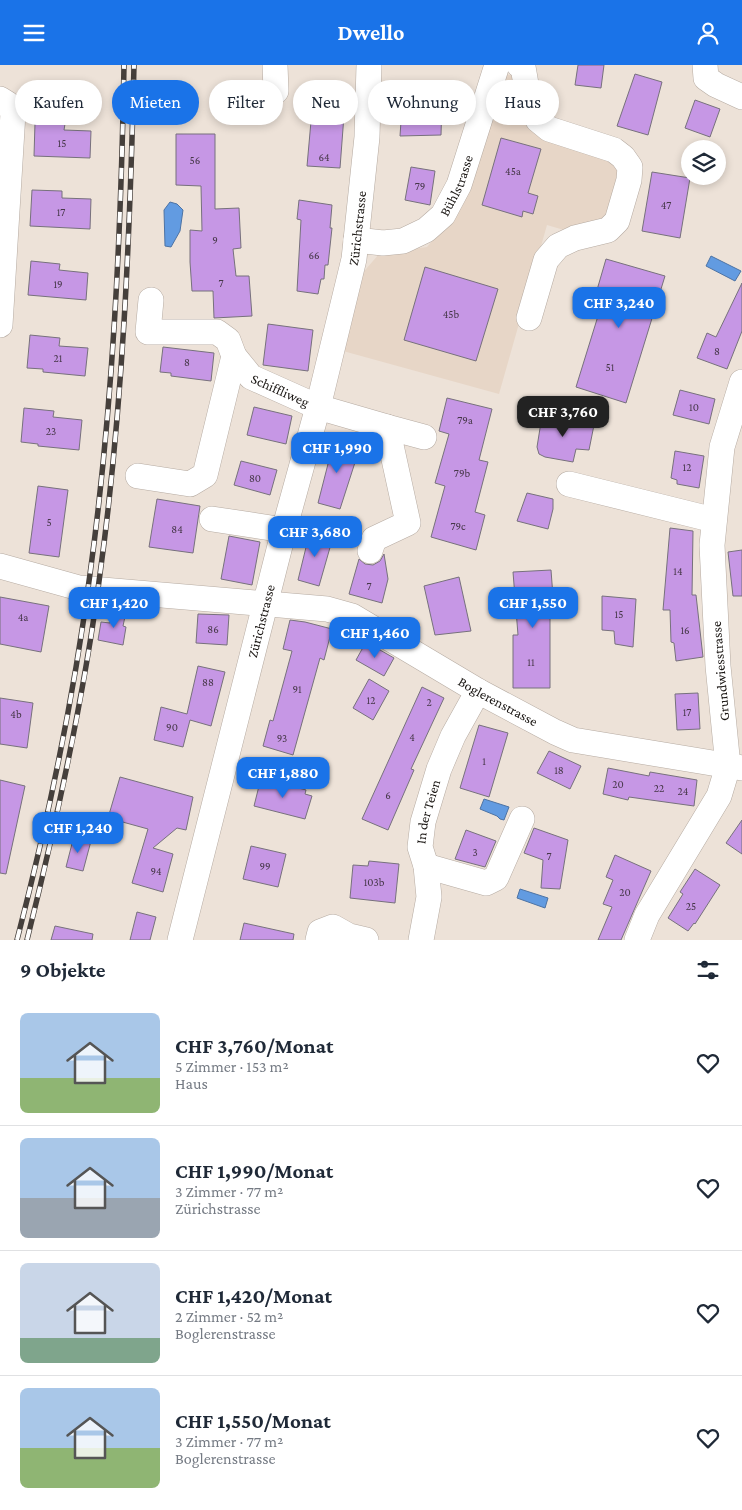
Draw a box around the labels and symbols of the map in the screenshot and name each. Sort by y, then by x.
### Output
house number: 15 [58,137,66,149]
house number: 64 [318,151,330,163]
street label: Bühlstrasse [436,153,476,219]
house number: 56 [190,154,200,166]
house number: 45a [505,165,521,177]
house number: 79 [415,180,425,192]
street label: Zürichstrasse [345,190,369,267]
house number: 47 [661,199,671,211]
house number: 17 [57,206,65,218]
house number: 9 [212,234,218,246]
house number: 66 [308,249,320,261]
house number: 7 [218,277,224,289]
house number: 19 [53,278,63,290]
pin: CHF 3,240 [562,287,676,329]
house number: 45b [443,308,460,320]
house number: 8 [714,345,720,357]
house number: 21 [54,352,63,364]
house number: 8 [184,356,190,368]
house number: 51 [606,361,615,373]
street label: Schiffliweg [249,370,312,410]
pin: CHF 3,760 [506,395,620,438]
house number: 10 [689,401,699,413]
house number: 79a [457,414,473,426]
house number: 23 [46,425,56,437]
pin: CHF 1,990 [280,431,394,474]
house number: 12 [683,461,691,473]
house number: 79b [454,467,471,479]
house number: 80 [249,472,261,484]
pin: CHF 3,680 [258,515,372,558]
house number: 5 [46,516,52,528]
house number: 79c [450,520,466,532]
house number: 84 [171,523,183,535]
house number: 14 [673,565,683,577]
house number: 7 [366,580,372,592]
street label: Zürichstrasse [244,583,278,659]
pin: CHF 1,420 [57,587,171,629]
pin: CHF 1,550 [476,587,590,629]
house number: 15 [615,608,623,620]
house number: 4a [18,611,28,623]
pin: CHF 1,460 [318,617,432,659]
street label: Grundwiesstrasse [708,620,732,722]
house number: 86 [207,623,219,635]
house number: 16 [680,624,690,636]
house number: 11 [527,656,535,668]
street label: Boglerenstrasse [455,673,541,729]
house number: 88 [202,676,214,688]
house number: 91 [292,683,302,695]
house number: 12 [367,694,375,706]
house number: 2 [426,696,432,708]
house number: 17 [683,706,691,718]
house number: 4b [10,708,22,720]
house number: 90 [166,721,178,733]
house number: 4 [409,731,415,743]
house number: 93 [277,732,287,744]
house number: 1 [482,755,486,767]
pin: CHF 1,880 [226,757,340,799]
house number: 18 [554,764,564,776]
street label: In der Teien [412,777,444,845]
house number: 20 [612,778,624,790]
house number: 22 [654,782,664,794]
house number: 24 [678,785,689,797]
house number: 6 [385,789,391,801]
pin: CHF 1,240 [21,811,135,854]
house number: 3 [472,846,478,858]
house number: 7 [546,850,552,862]
house number: 99 [259,860,271,872]
house number: 94 [150,865,162,877]
house number: 103b [364,876,385,888]
house number: 20 [619,886,631,898]
house number: 25 [686,900,696,912]

